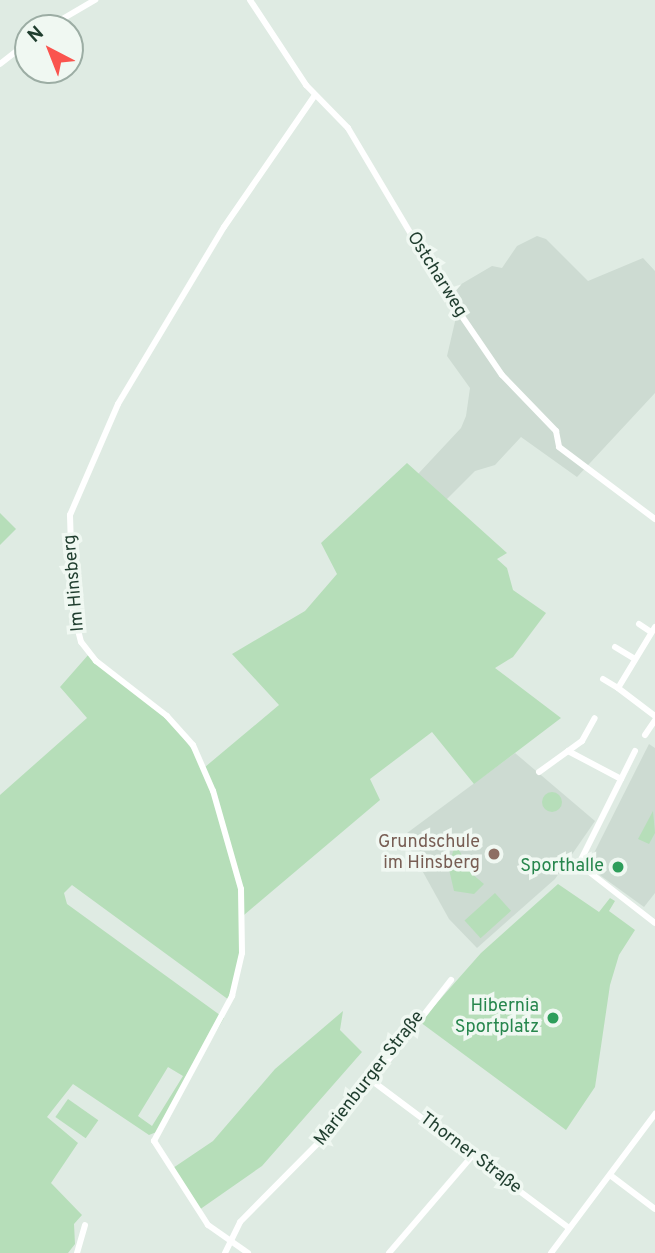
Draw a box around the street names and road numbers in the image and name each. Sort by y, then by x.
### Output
street label: Ostcharweg [401,228,471,322]
street label: Im Hinsberg [60,534,90,632]
street label: Marienburger Straße [311,1007,429,1151]
street label: Thorner Straße [415,1109,525,1199]

